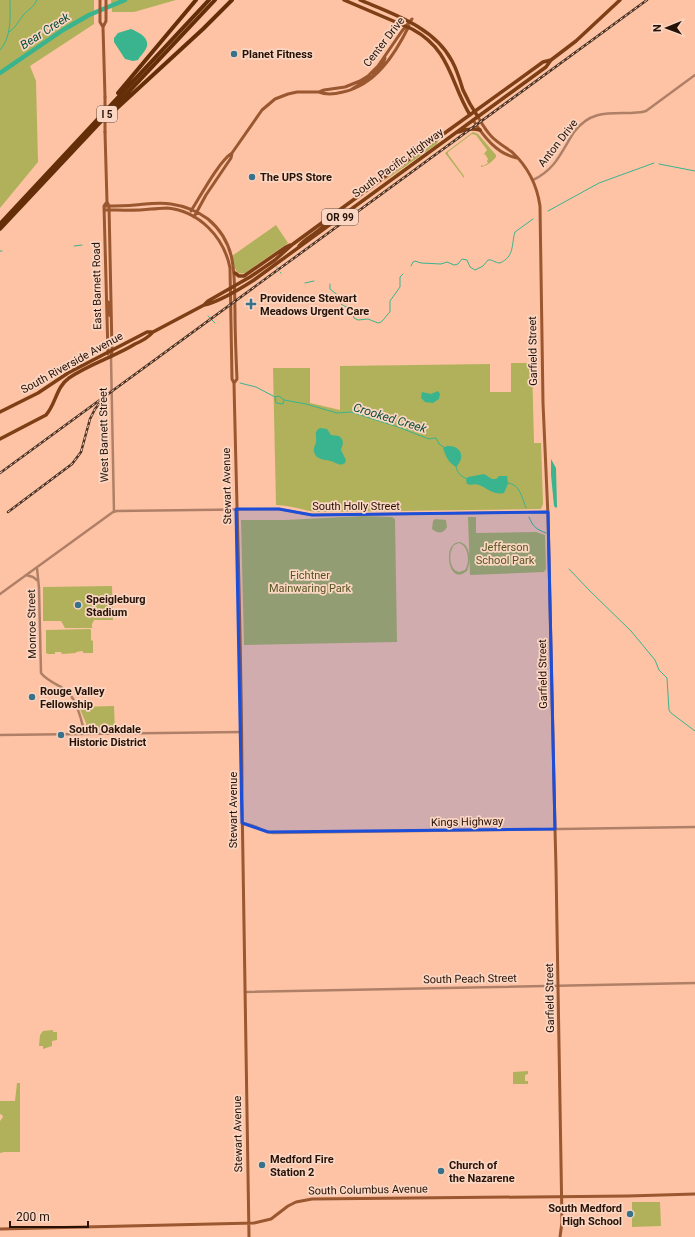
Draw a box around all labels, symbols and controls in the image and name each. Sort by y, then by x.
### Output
north arrow [647,8,687,48]
water label: Bear Creek [18,9,73,52]
street label: Center Drive [361,14,408,70]
text: N [651,24,664,32]
place label: Planet Fitness [242,48,313,61]
marker: Planet Fitness [229,49,239,59]
road number: I 5 [97,106,117,122]
street label: Anton Drive [535,117,581,169]
street label: South Pacific Highway [350,125,447,200]
place label: The UPS Store [260,171,332,184]
marker: The UPS Store [247,172,257,182]
road number: OR 99 [322,209,358,225]
street label: East Barnett Road [90,242,104,330]
place label: Providence Stewart Meadows Urgent Care [260,292,369,318]
marker: Providence Stewart Meadows Urgent Care [245,298,257,310]
street label: Garfield Street [526,316,540,386]
street label: South Riverside Avenue [19,329,125,396]
street label: West Barnett Street [97,387,111,483]
water label: Crooked Creek [352,400,429,436]
street label: Stewart Avenue [220,447,234,524]
street label: South Holly Street [312,500,400,513]
park label: Jefferson School Park [476,541,535,567]
park label: Fichtner Mainwaring Park [269,569,351,595]
street label: Monroe Street [25,589,39,659]
place label: Speigleburg Stadium [86,593,146,619]
marker: Speigleburg Stadium [73,600,83,610]
street label: Garfield Street [536,639,550,709]
place label: Rouge Valley Fellowship [40,685,105,711]
marker: Rouge Valley Fellowship [27,692,37,702]
place label: South Oakdale Historic District [69,723,147,749]
marker: South Oakdale Historic District [56,730,66,740]
street label: Stewart Avenue [227,772,240,848]
street label: Kings Highway [431,815,504,829]
street label: Garfield Street [543,963,557,1033]
street label: South Peach Street [423,972,517,986]
street label: Stewart Avenue [231,1095,245,1172]
place label: Medford Fire Station 2 [270,1153,334,1179]
place label: Church of the Nazarene [449,1159,515,1185]
marker: Medford Fire Station 2 [257,1160,267,1170]
marker: Church of the Nazarene [436,1166,446,1176]
street label: South Columbus Avenue [308,1182,428,1198]
place label: South Medford High School [548,1202,622,1228]
scale bar [10,1203,88,1229]
marker: South Medford High School [625,1209,635,1219]
text: 200 m [16,1210,50,1224]

